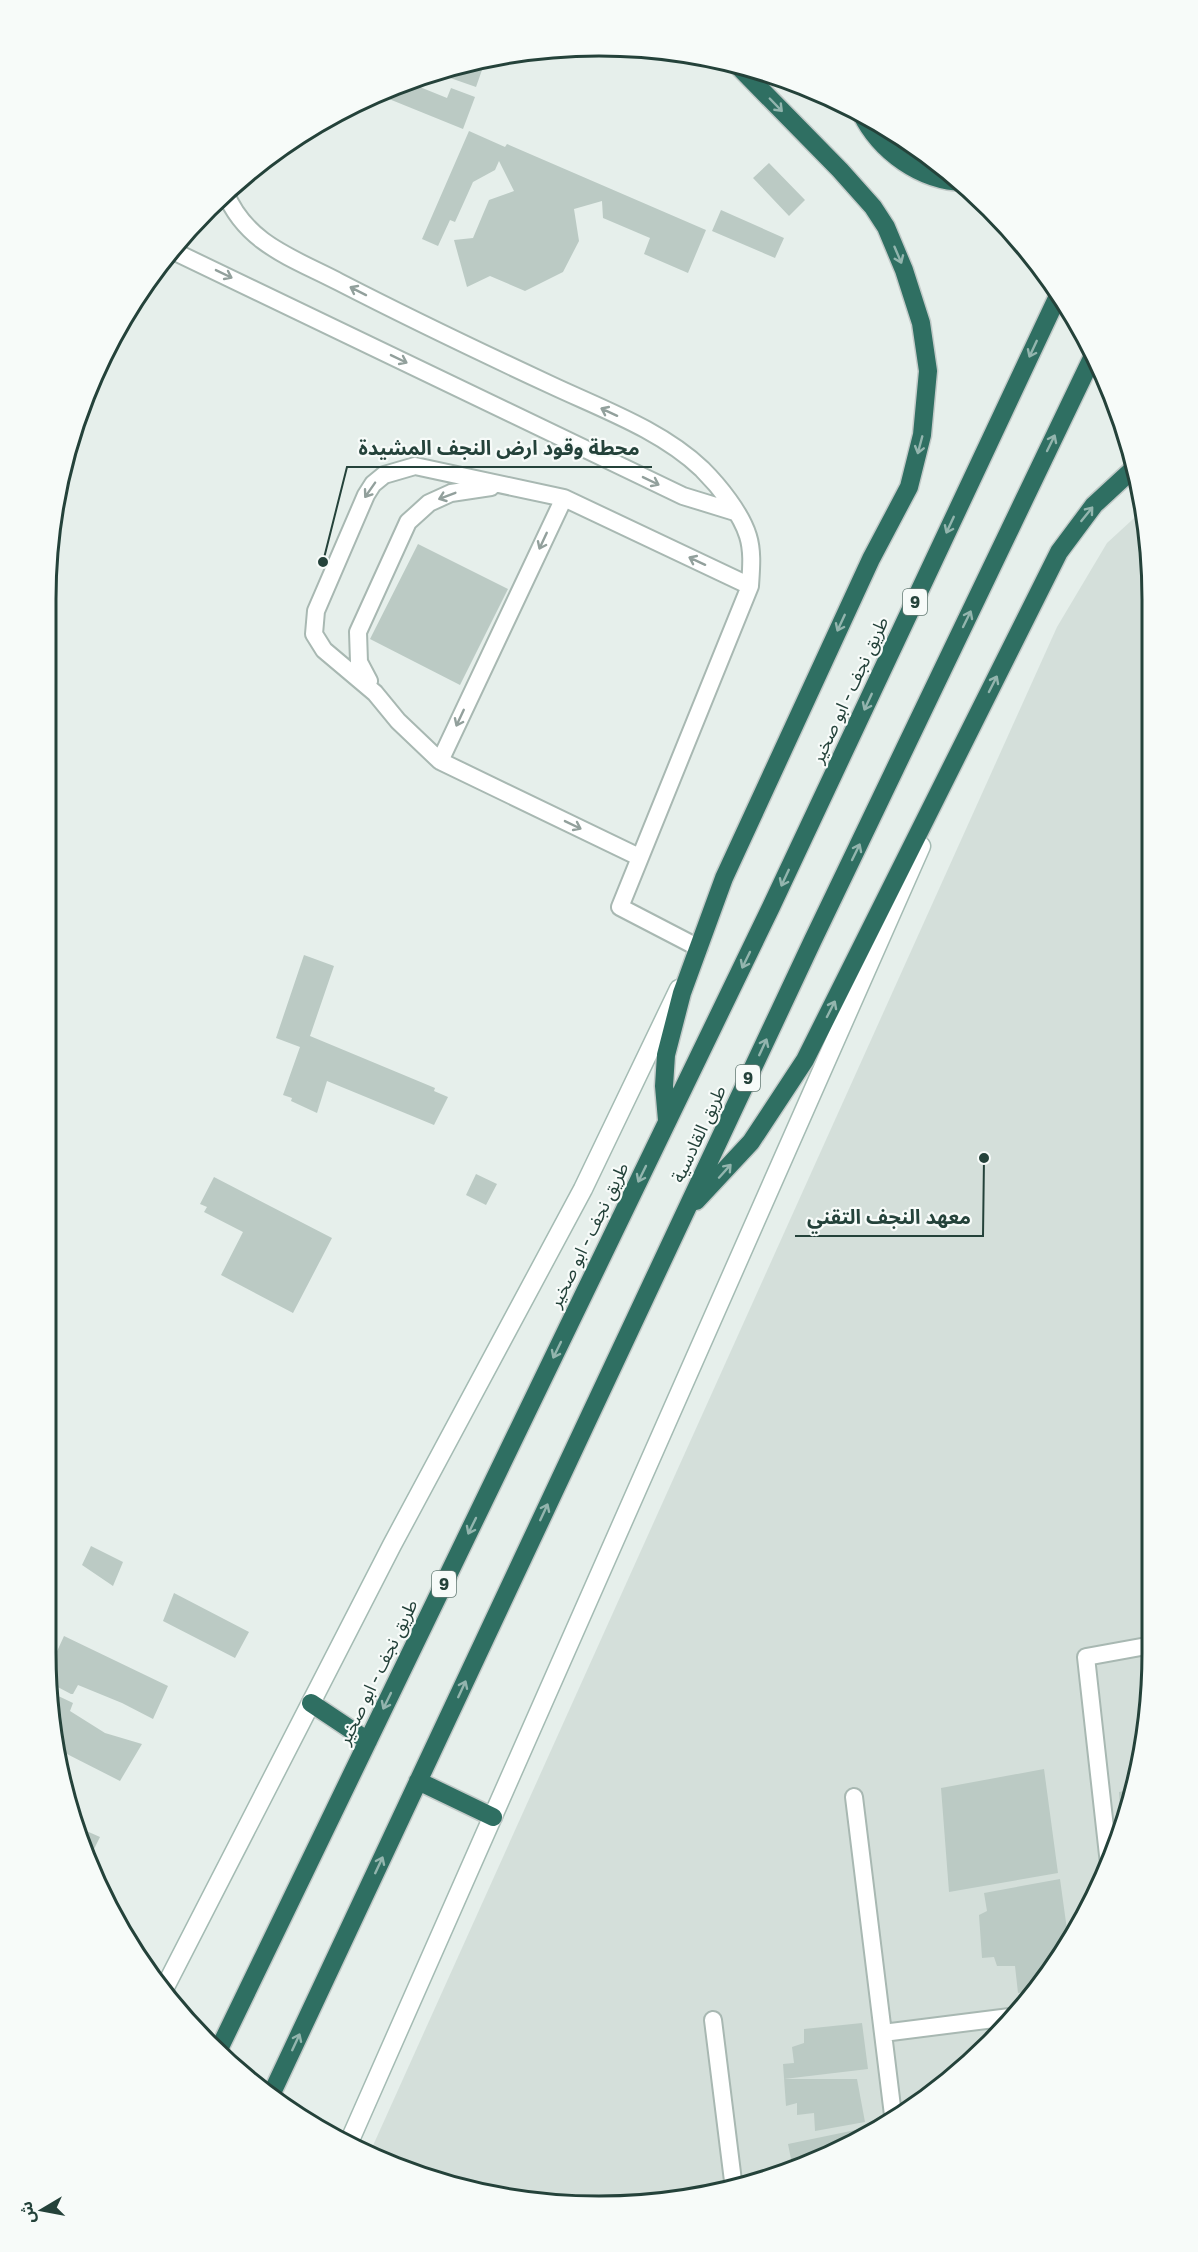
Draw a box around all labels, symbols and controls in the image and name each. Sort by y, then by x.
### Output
one-way arrow [769,97,783,112]
one-way arrow [893,245,904,263]
one-way arrow [214,269,232,281]
one-way arrow [349,285,367,296]
one-way arrow [1027,339,1039,357]
one-way arrow [390,354,408,365]
one-way arrow [600,406,618,418]
callout: محطة وقود ارض النجف المشيدة [347,429,652,467]
one-way arrow [1046,434,1058,452]
text: محطة وقود ارض النجف المشيدة [358,435,640,460]
one-way arrow [913,435,925,454]
one-way arrow [641,475,659,487]
one-way arrow [364,482,376,498]
one-way arrow [438,491,456,502]
one-way arrow [1080,506,1093,522]
one-way arrow [944,516,956,534]
one-way arrow [537,532,549,550]
one-way arrow [689,555,707,567]
road number: 9 [903,589,927,615]
one-way arrow [962,610,974,628]
street label: طريق نجف - ابو صخير [805,613,894,768]
one-way arrow [835,613,847,631]
one-way arrow [988,675,1000,693]
one-way arrow [861,692,873,710]
one-way arrow [454,708,466,726]
one-way arrow [563,819,581,831]
one-way arrow [850,843,862,861]
one-way arrow [778,869,790,887]
one-way arrow [739,950,751,968]
one-way arrow [826,1000,837,1018]
one-way arrow [758,1038,770,1056]
road number: 9 [736,1065,760,1091]
street label: طريق القادسية [666,1082,731,1186]
street label: طريق نجف - ابو صخير [543,1158,634,1312]
one-way arrow [718,1164,732,1179]
one-way arrow [635,1165,647,1183]
callout: معهد النجف التقني [795,1198,983,1236]
text: معهد النجف التقني [807,1204,971,1234]
one-way arrow [550,1341,562,1359]
one-way arrow [539,1504,551,1522]
one-way arrow [466,1516,477,1534]
road number: 9 [432,1571,456,1597]
street label: طريق نجف - ابو صخير [332,1595,423,1749]
one-way arrow [456,1680,468,1698]
one-way arrow [381,1692,393,1710]
one-way arrow [373,1857,385,1875]
one-way arrow [290,2033,302,2051]
north arrow [12,2180,72,2240]
text: ش [15,2200,39,2225]

